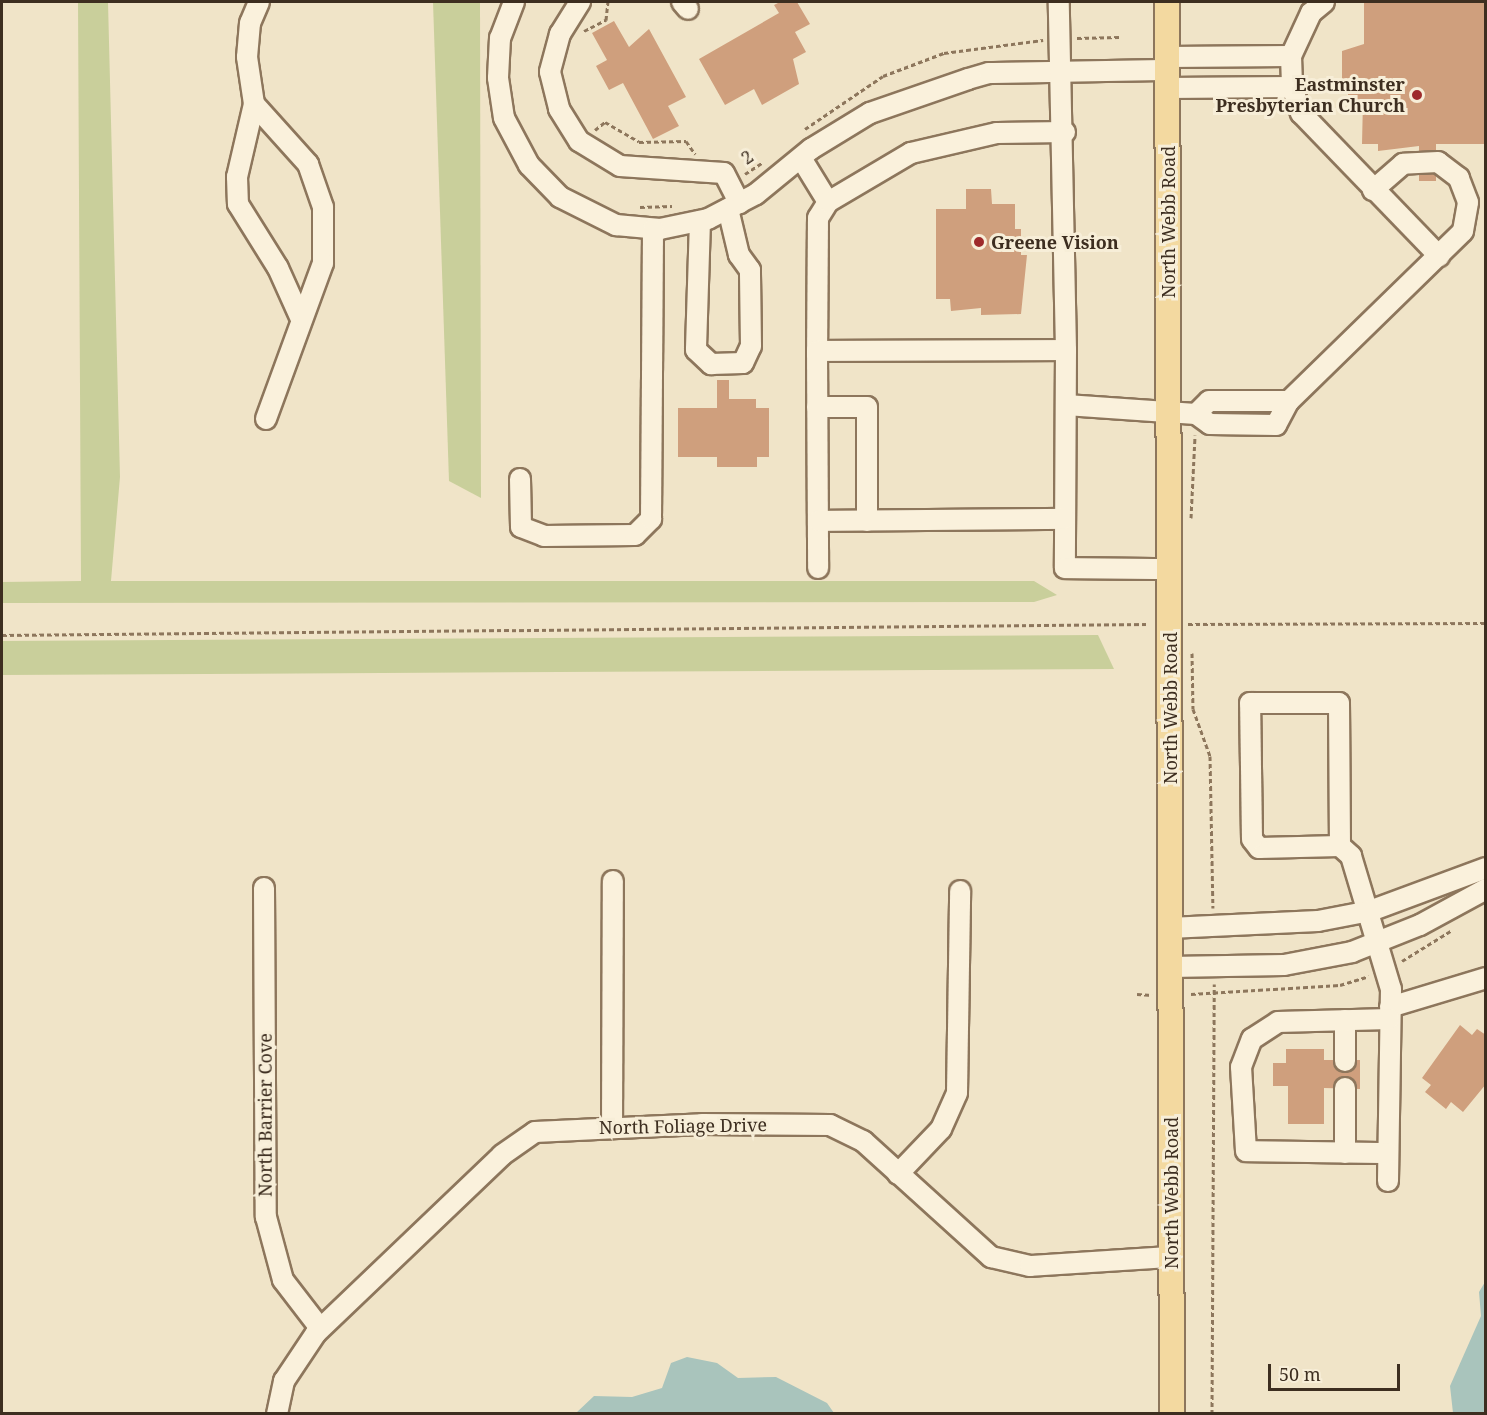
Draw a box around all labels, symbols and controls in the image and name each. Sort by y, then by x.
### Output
place label: Eastminster Presbyterian Church [1216,74,1405,116]
marker: Eastminster Presbyterian Church [1410,88,1424,102]
street label: 2 [737,145,757,169]
street label: North Webb Road [1157,146,1179,298]
place label: Greene Vision [991,231,1119,253]
marker: Greene Vision [972,235,986,249]
street label: North Webb Road [1159,632,1181,784]
street label: North Barrier Cove [254,1033,276,1197]
street label: North Foliage Drive [599,1114,767,1138]
street label: North Webb Road [1160,1117,1182,1269]
scale bar [1271,1352,1403,1390]
text: 50 m [1279,1362,1321,1386]

